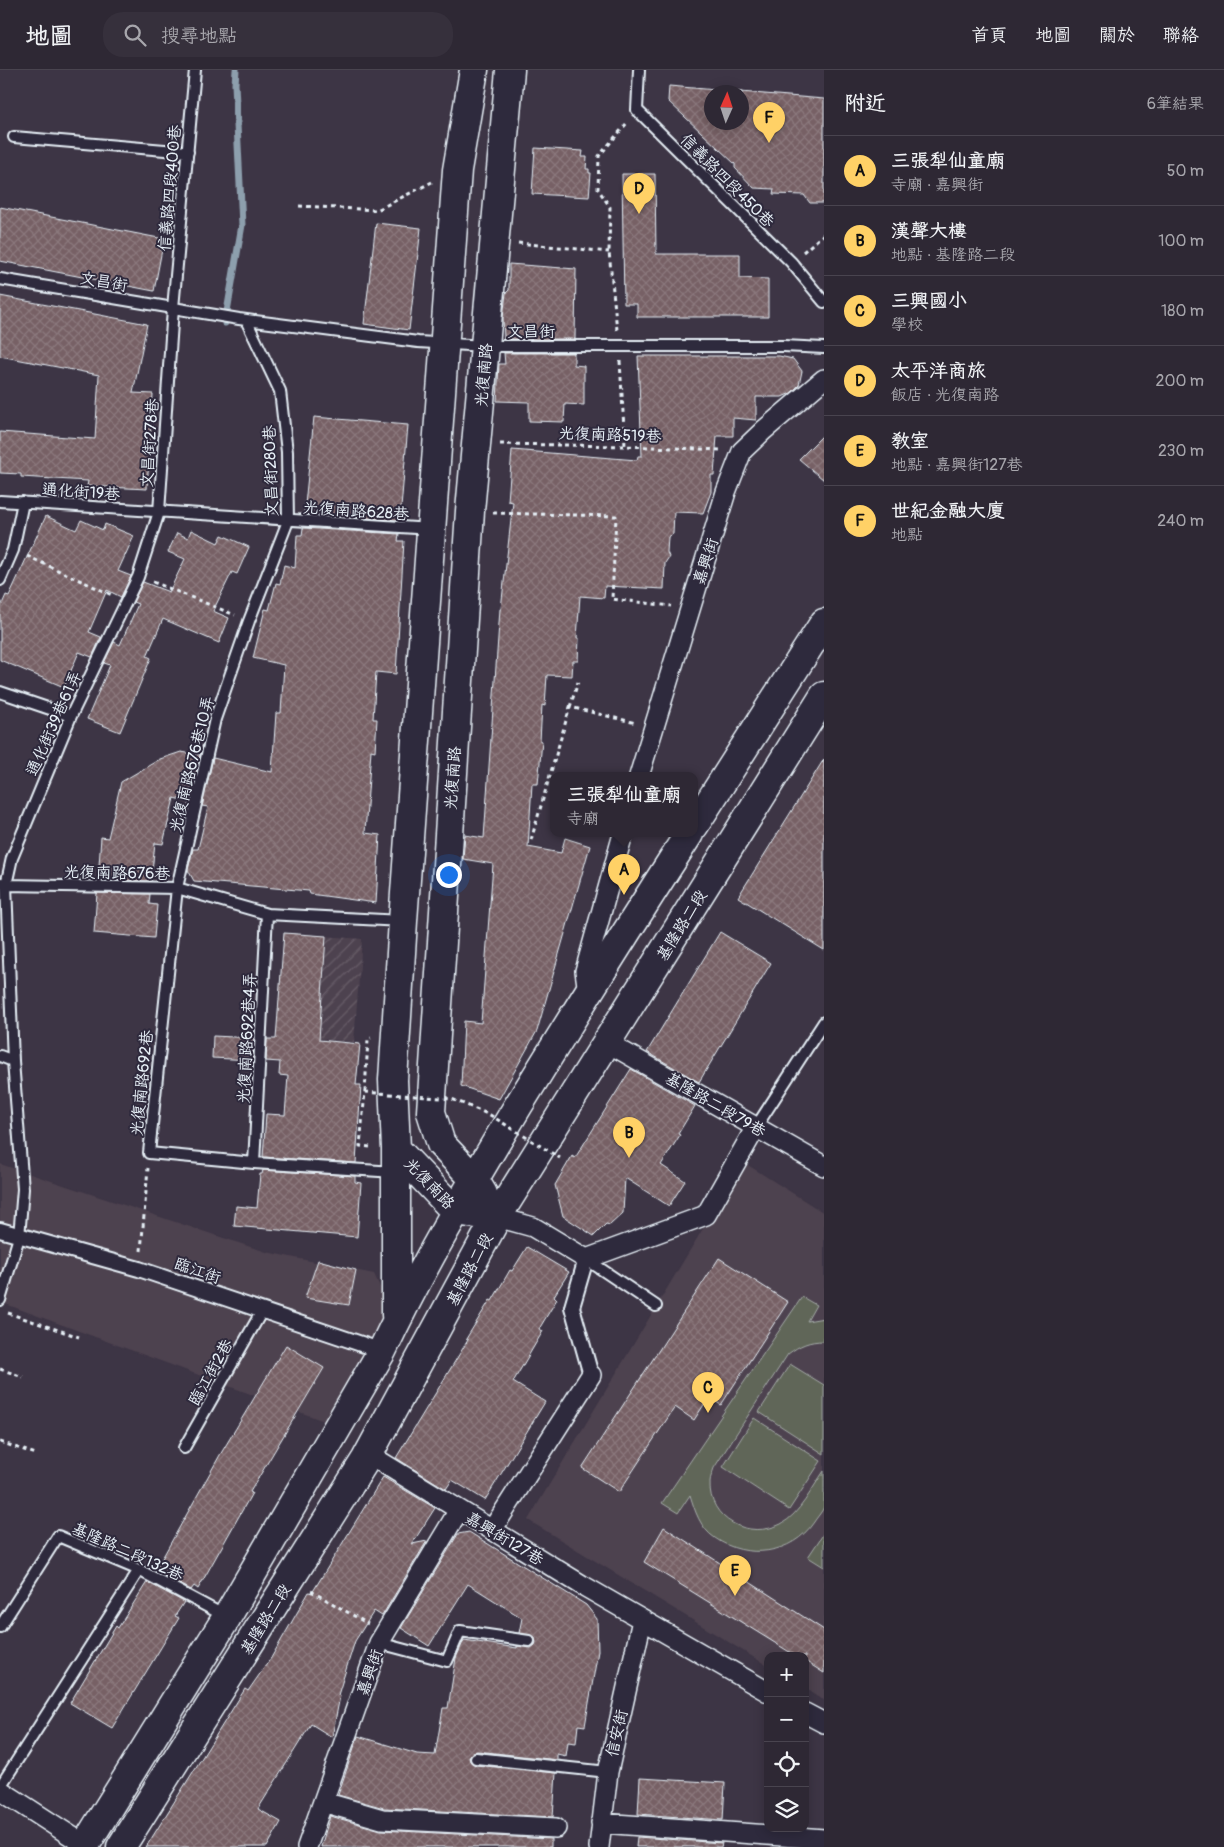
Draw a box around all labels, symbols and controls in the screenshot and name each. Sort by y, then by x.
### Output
search box [103,12,453,57]
icon: search [121,21,149,49]
text: 地圖 [25,22,73,51]
text: 搜尋地點 [161,24,237,48]
text: 首頁 [971,24,1007,47]
text: 地圖 [1035,24,1071,47]
text: 關於 [1099,24,1135,47]
text: 聯絡 [1163,24,1199,47]
north arrow [704,85,749,130]
text: 附近 [844,90,886,117]
text: 6筆結果 [1147,94,1204,114]
pin: F [753,102,785,143]
street label: 信義路四段400巷 [154,124,185,252]
street label: 信義路四段450巷 [676,129,779,232]
text: 三張犁仙童廟 [891,149,1005,173]
text: A [855,161,865,181]
text: 50 m [1167,161,1204,181]
pin: D [623,173,655,214]
text: 寺廟 · 嘉興街 [891,175,983,195]
text: 漢聲大樓 [891,219,967,243]
text: B [855,231,865,251]
text: 100 m [1158,231,1204,251]
text: 地點 · 基隆路二段 [891,245,1015,265]
street label: 文昌街 [78,268,129,296]
text: 三興國小 [891,289,967,313]
text: C [855,301,865,321]
text: 180 m [1161,301,1204,321]
text: 學校 [891,315,923,335]
street label: 文昌街 [507,322,555,342]
street label: 光復南路 [471,342,497,408]
text: 太平洋商旅 [891,359,986,383]
text: D [855,371,865,391]
text: 200 m [1156,371,1204,391]
text: 飯店 · 光復南路 [891,385,999,405]
street label: 文昌街278巷 [137,398,163,488]
street label: 光復南路519巷 [558,423,662,447]
street label: 文昌街280巷 [259,425,283,517]
text: 教室 [891,429,929,453]
text: E [856,441,864,461]
text: 230 m [1158,441,1204,461]
text: 地點 · 嘉興街127巷 [891,455,1023,475]
street label: 通化街19巷 [41,479,121,505]
street label: 光復南路628巷 [302,497,410,525]
text: 世紀金融大廈 [891,499,1005,523]
text: F [855,511,865,531]
text: 240 m [1157,511,1204,531]
text: 地點 [891,525,923,545]
street label: 嘉興街 [689,535,723,587]
street label: 通化街39巷61弄 [22,668,86,779]
street label: 光復南路676巷10弄 [165,694,219,835]
street label: 光復南路 [441,745,465,811]
popup [550,772,698,837]
text: 三張犁仙童廟 [567,783,681,807]
text: 寺廟 [567,809,599,829]
pin: A [608,854,640,895]
street label: 光復南路676巷 [63,862,171,884]
your location [436,862,462,888]
street label: 基隆路二段 [652,886,712,965]
street label: 光復南路692巷4弄 [234,972,260,1104]
street label: 光復南路692巷 [126,1029,158,1137]
street label: 基隆路二段79巷 [662,1068,769,1142]
pin: B [613,1117,645,1158]
street label: 光復南路 [400,1154,459,1214]
street label: 基隆路二段 [442,1229,497,1309]
street label: 臨江街 [172,1254,224,1288]
street label: 臨江街2巷 [184,1336,237,1409]
pin: C [692,1372,724,1413]
street label: 嘉興街127巷 [462,1508,547,1570]
street label: 基隆路二段132巷 [69,1518,187,1585]
pin: E [719,1555,751,1596]
street label: 基隆路二段 [236,1580,296,1659]
street label: 嘉興街 [353,1646,387,1698]
map controls [764,1652,809,1832]
button: + [764,1652,809,1697]
button: − [764,1697,809,1742]
street label: 信安街 [602,1708,632,1759]
button: locate [764,1742,809,1787]
button: layers [764,1787,809,1832]

